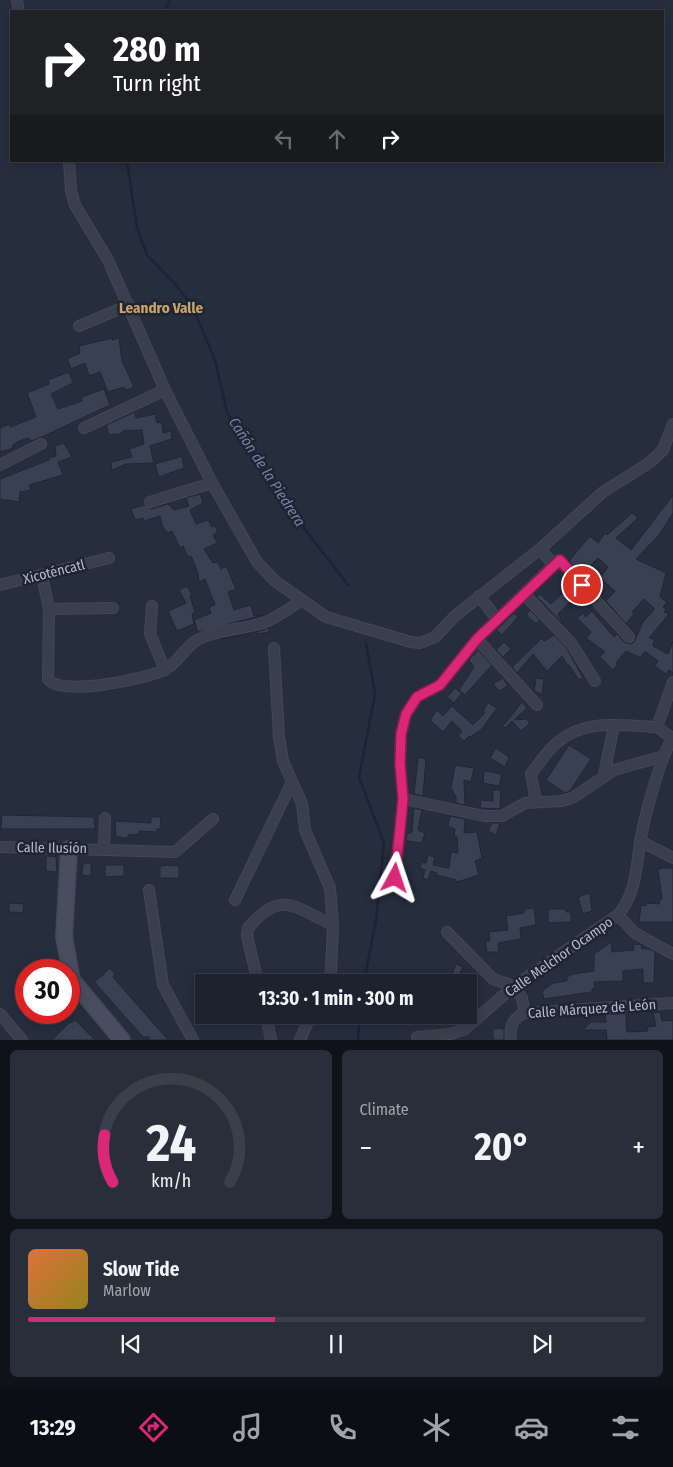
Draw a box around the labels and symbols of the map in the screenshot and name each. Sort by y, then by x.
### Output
district label: Leandro Valle [119,299,203,317]
water label: Cañón de la Piedrera [225,414,309,530]
street label: Xicoténcatl [21,556,87,588]
pin [561,564,603,606]
street label: Calle Ilusión [17,839,87,857]
position arrow [368,851,420,903]
street label: Calle Melchor Ocampo [502,913,616,1001]
speed limit sign: 30 [15,959,80,1024]
street label: Calle Márquez de León [527,996,657,1022]

